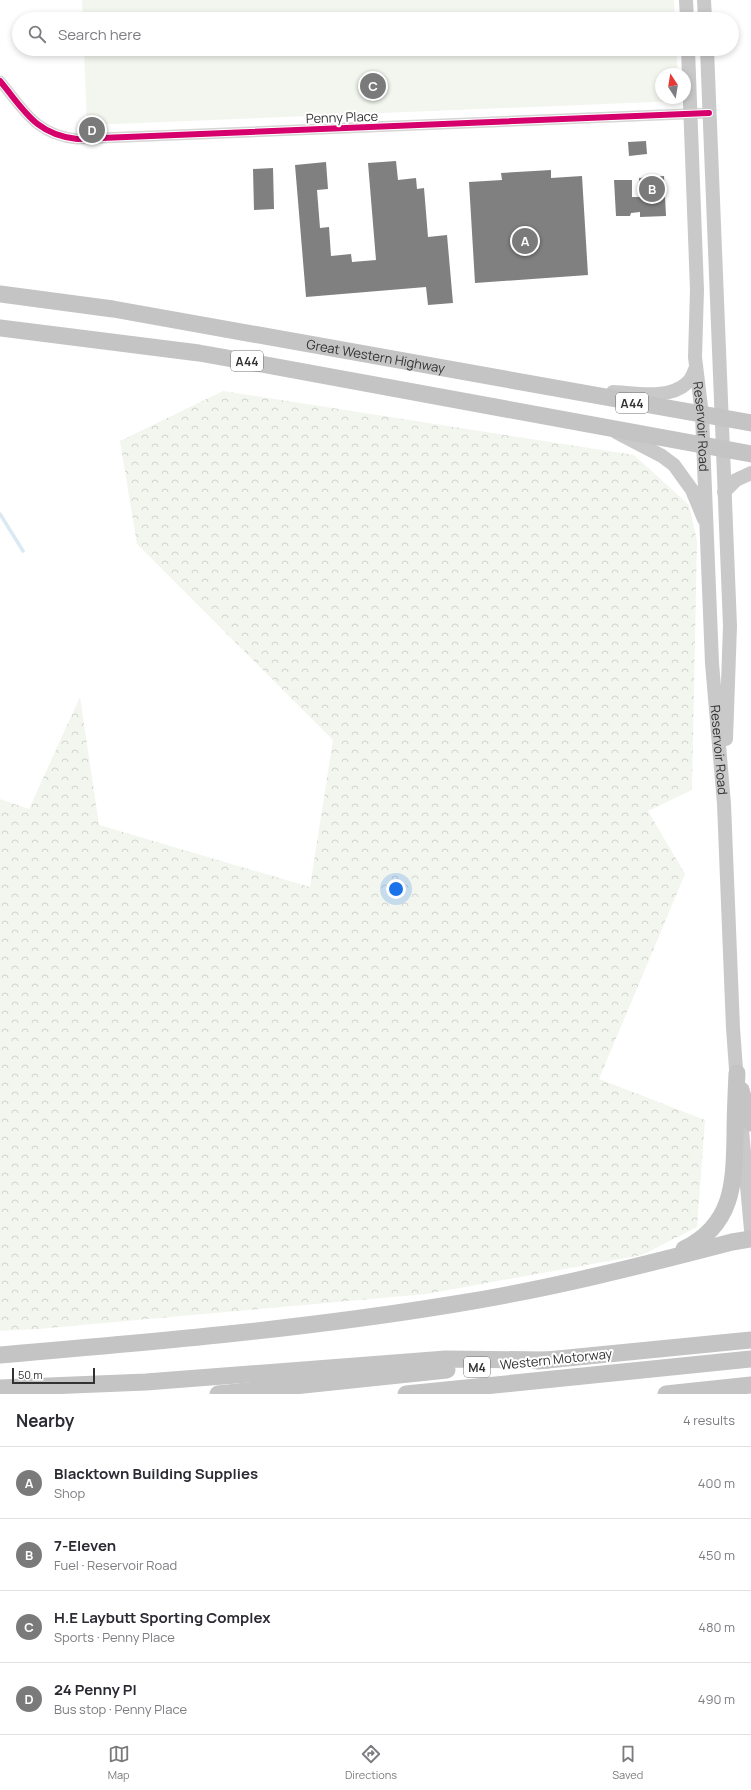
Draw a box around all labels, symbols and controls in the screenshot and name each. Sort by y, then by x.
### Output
search box [12,12,739,56]
icon: search [26,23,48,45]
text: Search here [58,24,141,45]
north arrow [655,68,691,104]
pin: C [360,71,386,101]
street label: Penny Place [305,107,379,127]
pin: D [79,115,105,145]
pin: B [639,174,665,204]
pin: A [512,226,538,256]
street label: Great Western Highway [305,335,447,377]
road number: A44 [231,351,263,371]
street label: Reservoir Road [689,380,713,472]
road number: A44 [616,393,648,413]
street label: Reservoir Road [707,704,732,796]
your location [386,879,406,899]
street label: Western Motorway [499,1344,613,1374]
road number: M4 [464,1357,490,1377]
scale bar [12,1366,95,1385]
text: 50 m [18,1367,43,1382]
text: Nearby [16,1409,74,1432]
text: 4 results [683,1411,735,1429]
text: Blacktown Building Supplies [54,1463,258,1484]
text: A [25,1474,33,1492]
text: 400 m [698,1474,735,1492]
text: Shop [54,1484,85,1502]
text: 7-Eleven [54,1535,116,1556]
text: B [25,1546,33,1564]
text: 450 m [698,1546,735,1564]
text: Fuel · Reservoir Road [54,1556,177,1574]
text: H.E Laybutt Sporting Complex [54,1607,270,1628]
text: C [24,1618,34,1636]
text: 480 m [698,1618,735,1636]
text: Sports · Penny Place [54,1628,175,1646]
text: 24 Penny Pl [54,1679,137,1700]
text: D [24,1690,34,1708]
text: 490 m [698,1690,735,1708]
text: Bus stop · Penny Place [54,1700,187,1718]
tab: Map [108,1743,130,1782]
tab: Directions [345,1743,397,1782]
tab: Saved [612,1743,643,1782]

